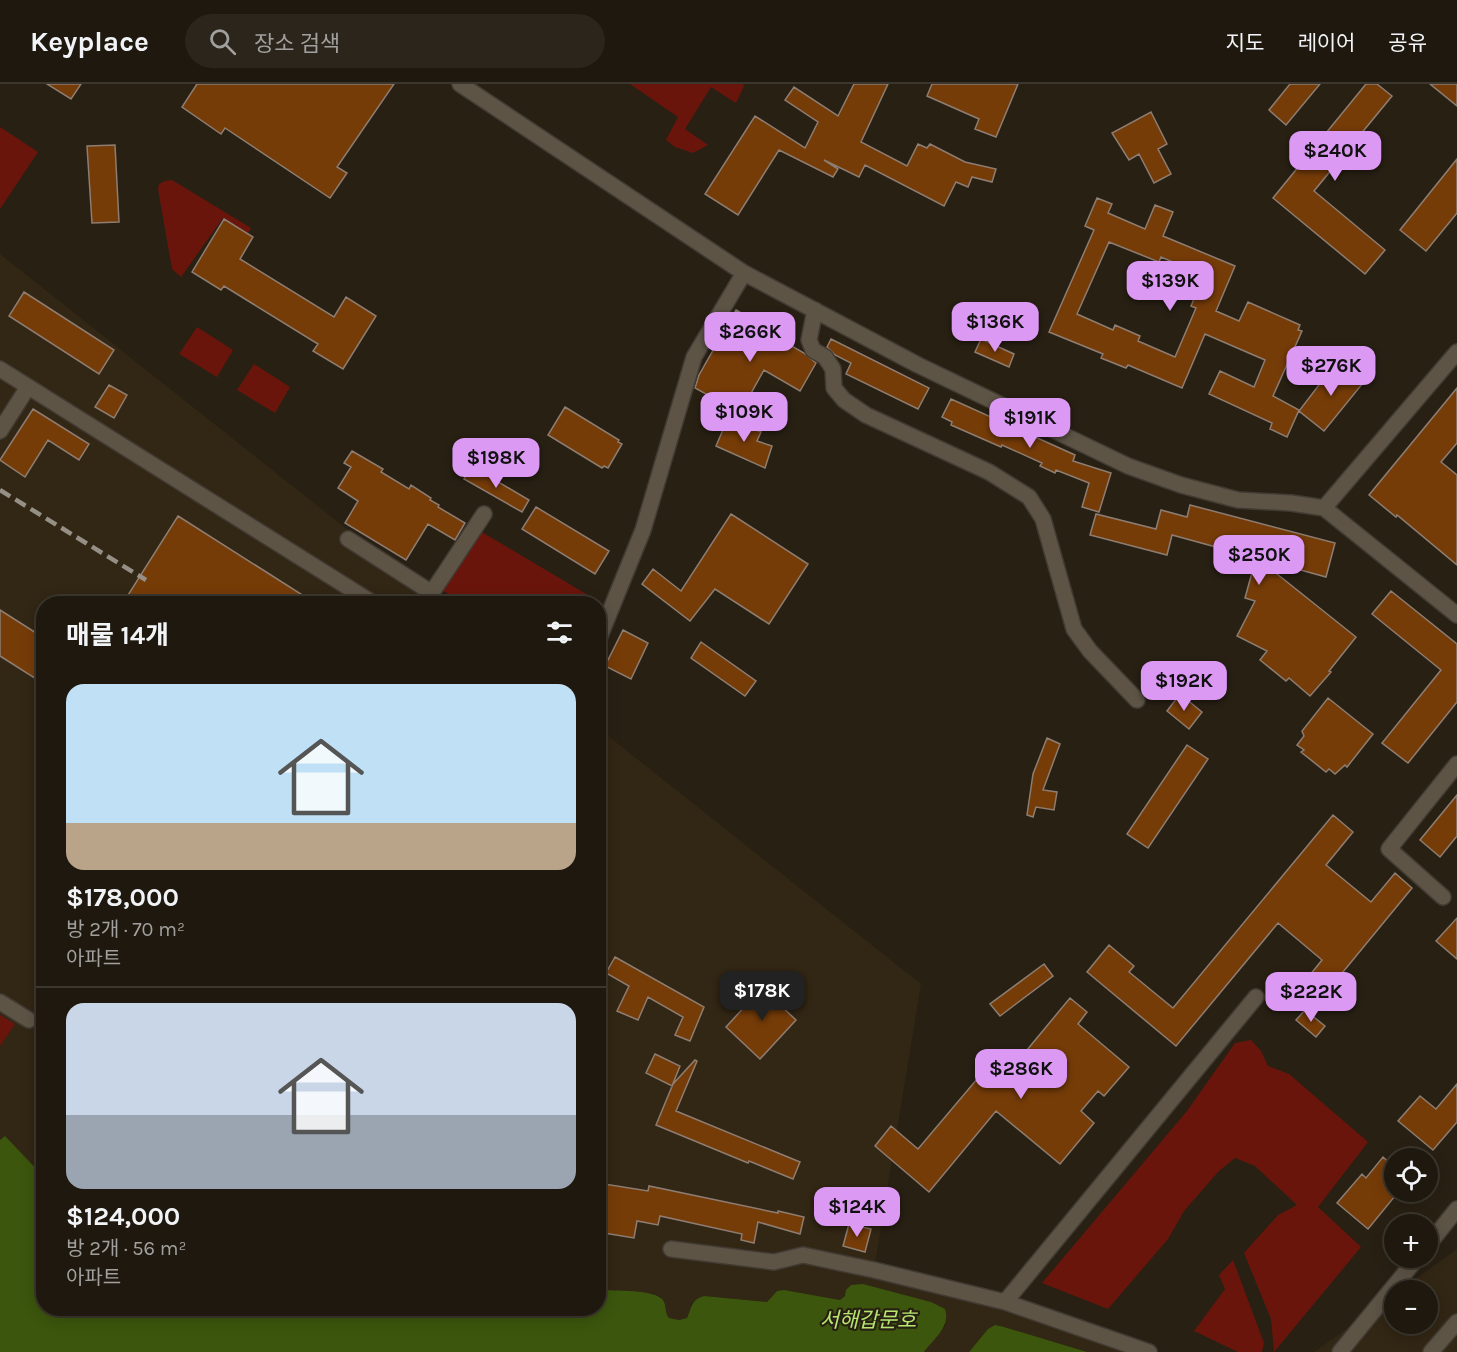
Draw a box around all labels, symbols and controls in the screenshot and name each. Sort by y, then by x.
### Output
search box [185,14,605,68]
text: Keyplace [30,25,149,58]
icon: search [206,25,239,58]
text: 장소 검색 [254,31,340,57]
text: 지도 [1226,31,1264,55]
text: 레이어 [1297,31,1355,55]
text: 공유 [1388,31,1427,55]
pin: $240K [1293,131,1377,182]
text: $240K [1303,139,1367,162]
pin: $139K [1128,261,1212,312]
text: $139K [1141,269,1199,292]
pin: $136K [953,302,1037,353]
text: $136K [966,310,1024,333]
pin: $266K [708,312,792,363]
text: $266K [718,320,782,343]
pin: $276K [1289,346,1373,397]
text: $276K [1300,354,1362,377]
pin: $109K [702,392,786,443]
pin: $191K [988,398,1072,449]
text: $109K [715,400,773,423]
text: $191K [1003,406,1057,429]
pin: $198K [454,438,538,489]
text: $198K [466,446,526,469]
pin: $250K [1217,535,1301,586]
text: $250K [1227,543,1291,566]
icon: filters [543,616,576,649]
text: 매물 14개 [66,620,169,651]
pin: $192K [1142,661,1226,712]
text: $192K [1155,669,1213,692]
icon: home [267,723,375,831]
text: $178,000 [66,882,179,913]
text: 방 2개 · 70 m² [66,918,185,941]
text: 아파트 [66,947,121,970]
pin: $178K [720,971,804,1022]
pin: $222K [1269,972,1353,1023]
text: $178K [734,979,790,1002]
text: $222K [1279,980,1343,1003]
icon: home [267,1042,375,1150]
pin: $286K [979,1049,1063,1100]
text: $286K [989,1057,1053,1080]
map controls [1384,1148,1438,1334]
button: locate [1384,1148,1438,1202]
pin: $124K [815,1187,899,1238]
text: $124K [828,1195,886,1218]
text: $124,000 [66,1201,180,1232]
button: + [1384,1214,1438,1268]
text: 방 2개 · 56 m² [66,1237,186,1260]
text: 아파트 [66,1266,121,1289]
button: − [1384,1280,1438,1334]
water label: 서해갑문호 [820,1308,918,1332]

